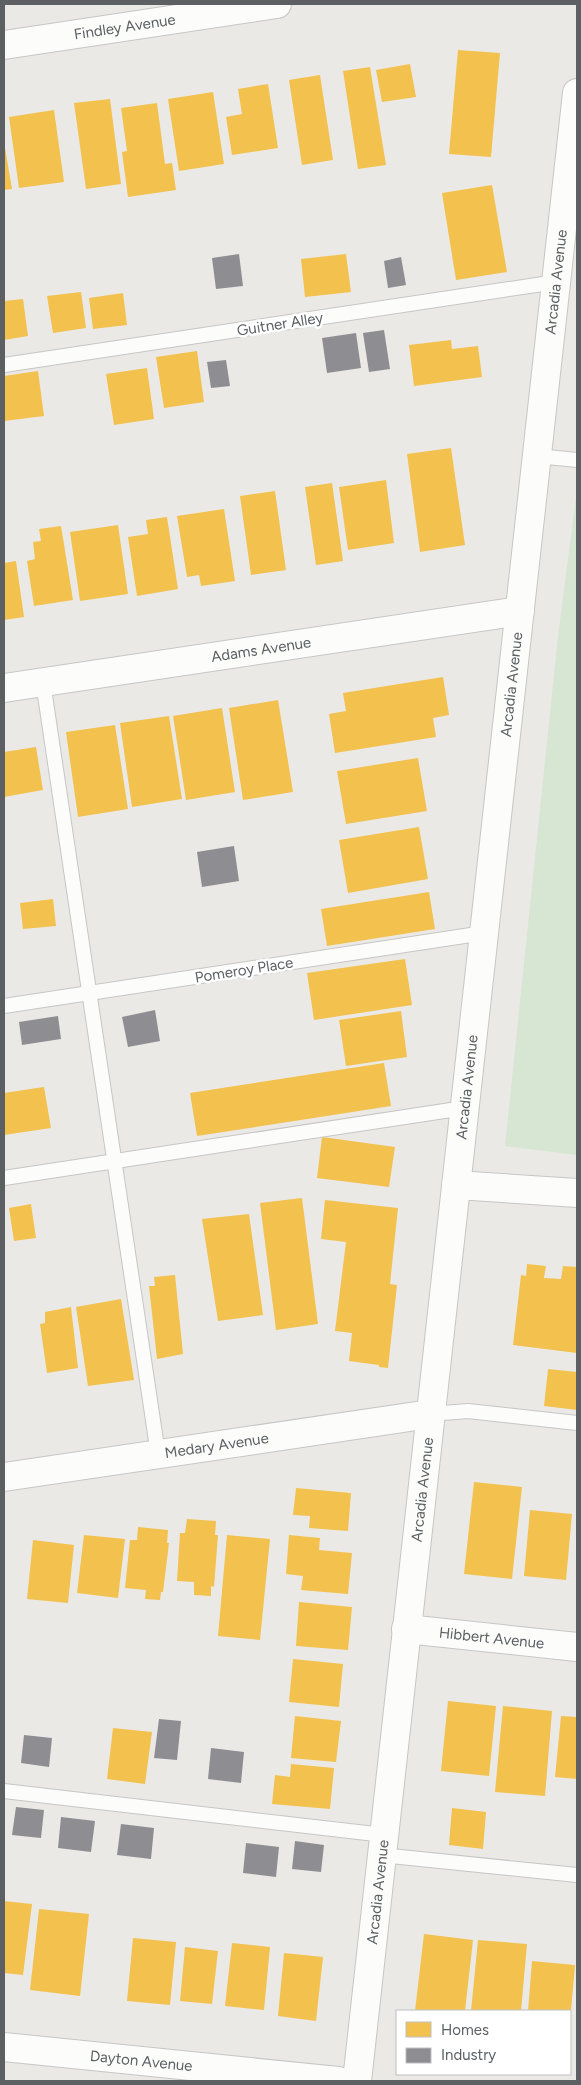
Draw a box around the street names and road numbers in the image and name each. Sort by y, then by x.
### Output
street label: Findley Avenue [73,10,177,43]
street label: Arcadia Avenue [541,229,571,335]
street label: Guitner Alley [236,308,324,340]
street label: Arcadia Avenue [497,631,526,738]
street label: Adams Avenue [210,633,312,666]
street label: Pomeroy Place [194,953,294,987]
street label: Arcadia Avenue [452,1034,482,1140]
street label: Medary Avenue [164,1429,270,1462]
street label: Arcadia Avenue [408,1436,437,1543]
street label: Hibbert Avenue [438,1624,545,1652]
street label: Arcadia Avenue [363,1839,393,1946]
street label: Dayton Avenue [89,2047,193,2075]

